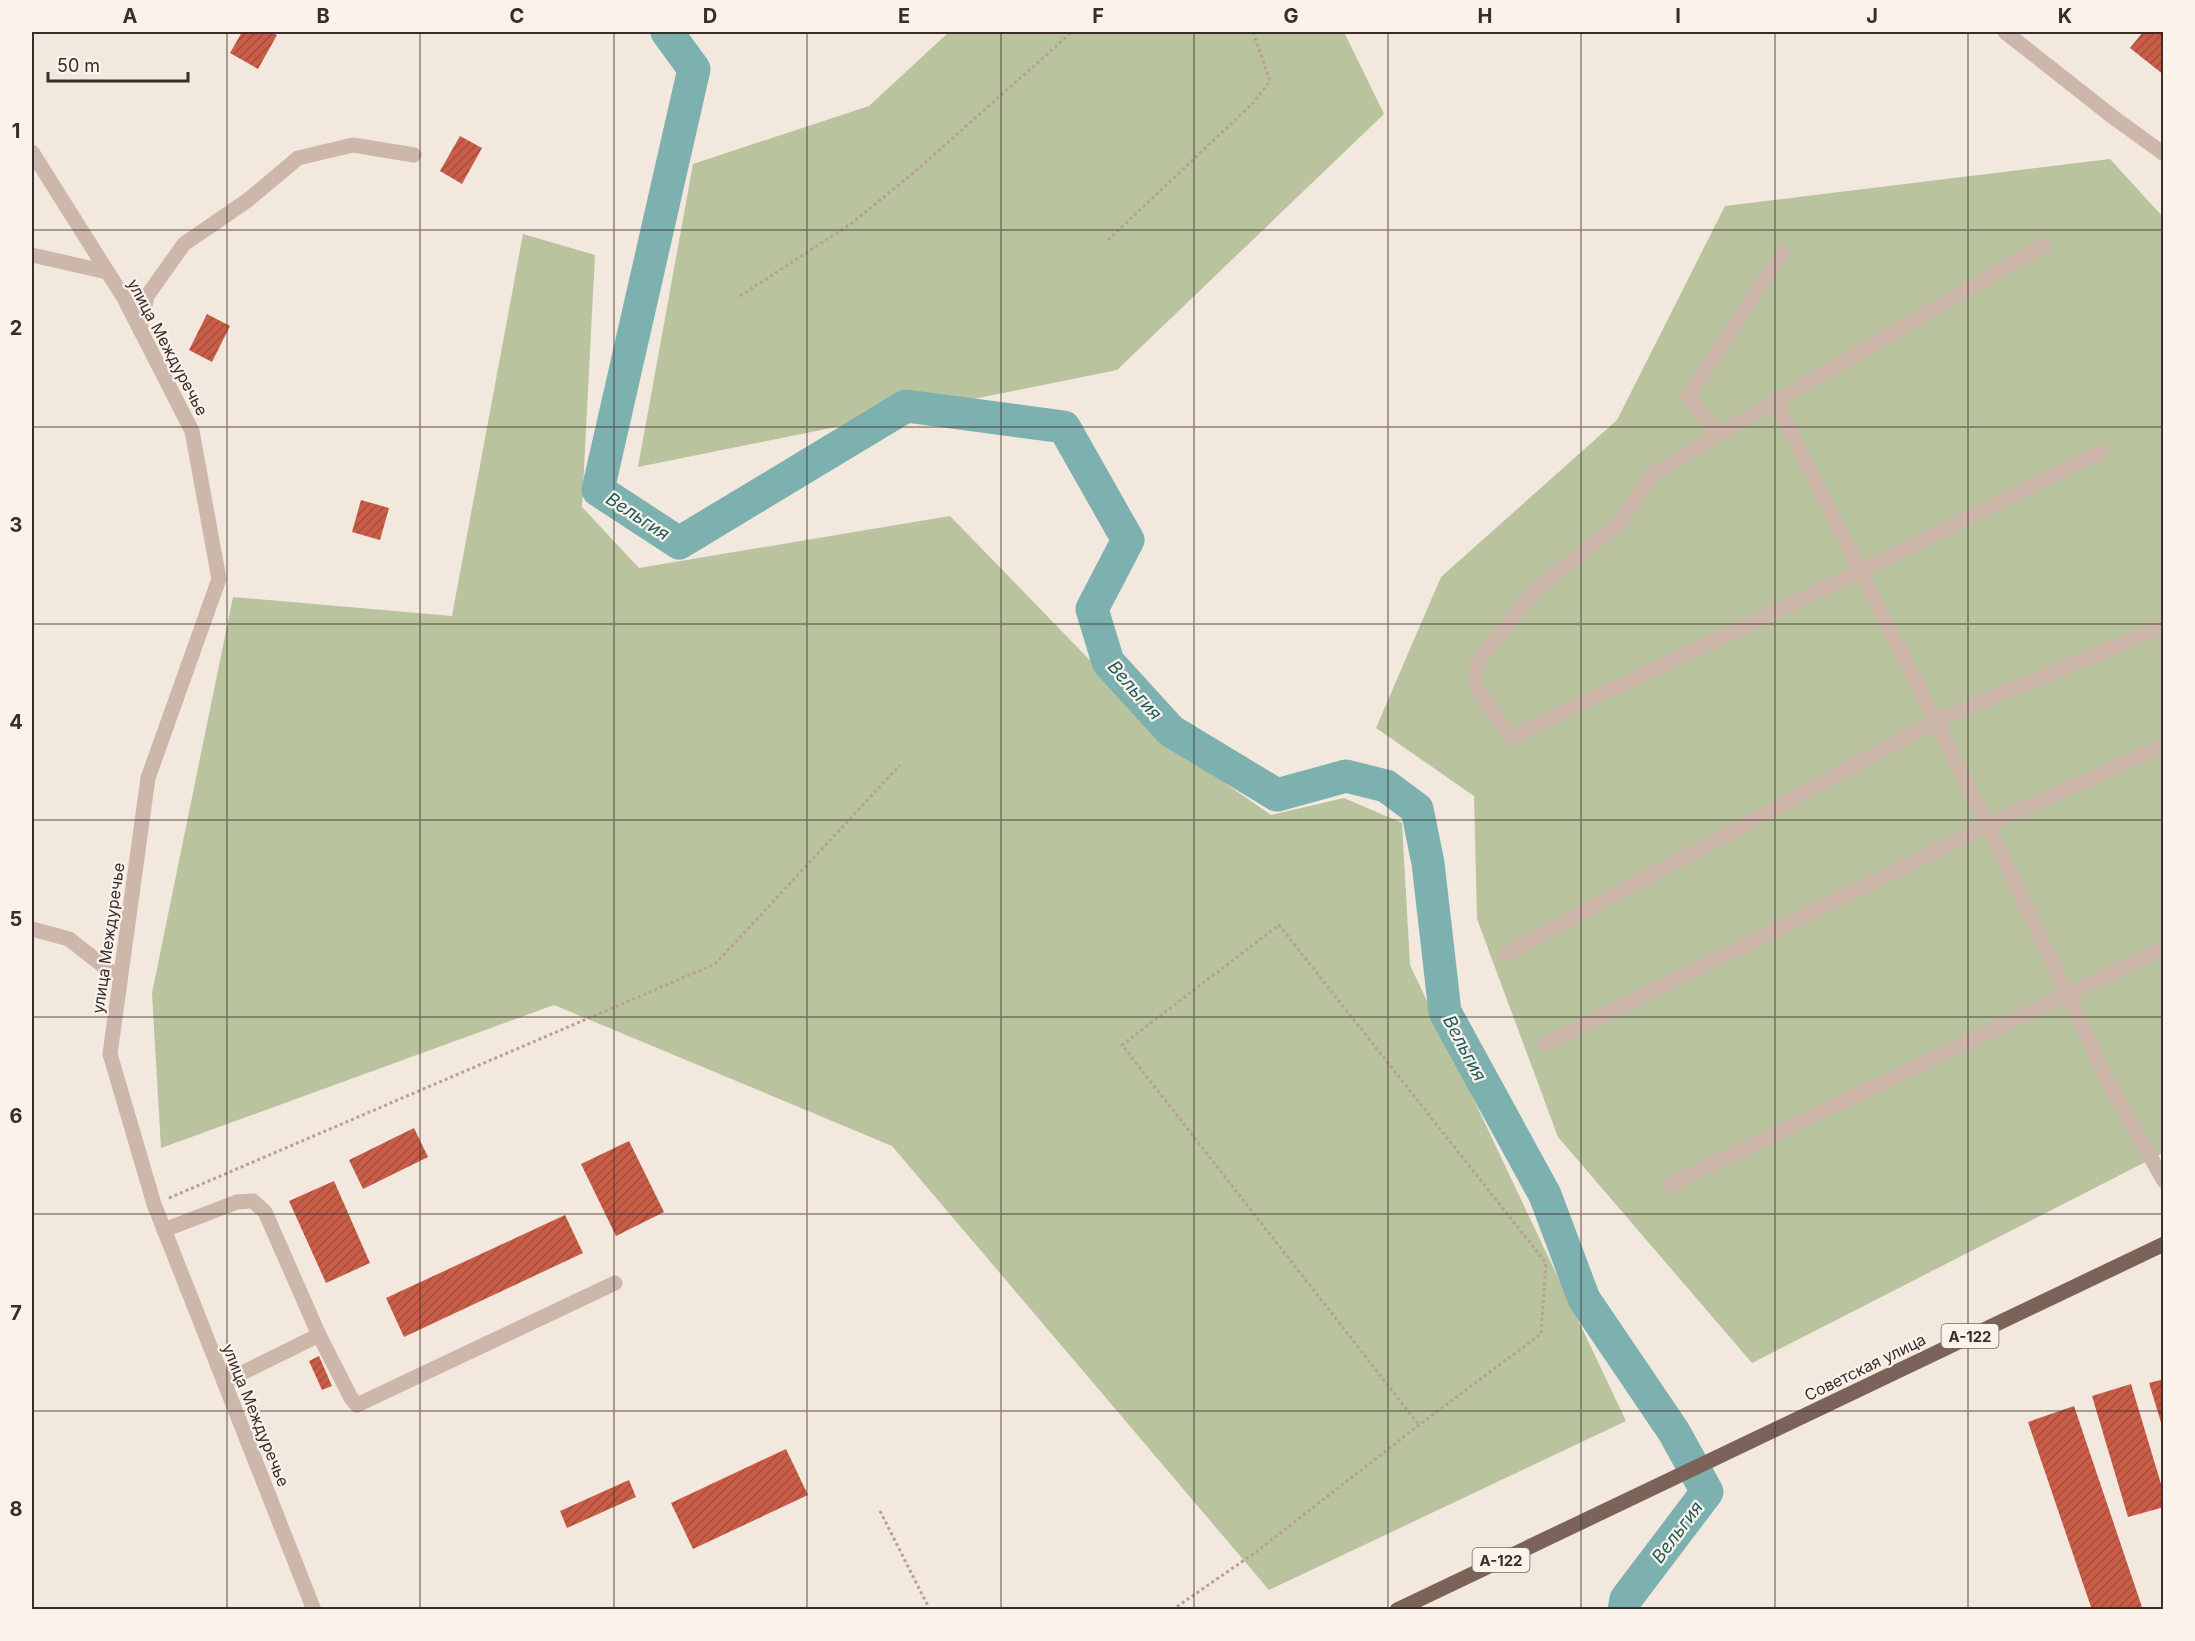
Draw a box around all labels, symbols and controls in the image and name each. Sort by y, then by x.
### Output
text: A [123,4,138,28]
text: B [316,4,330,28]
text: C [510,4,524,28]
text: D [703,4,717,28]
text: E [898,4,910,28]
text: F [1092,4,1104,28]
text: G [1283,4,1299,28]
text: H [1478,4,1492,28]
text: I [1675,4,1681,28]
text: J [1866,4,1878,28]
text: K [2058,4,2072,28]
scale bar [48,45,188,83]
text: 50 m [57,55,100,76]
text: 1 [12,119,20,143]
street label: улица Междуречье [123,275,213,419]
text: 2 [10,316,22,340]
water label: Вельгия [602,488,674,544]
text: 3 [10,513,22,537]
water label: Вельгия [1104,656,1166,724]
text: 4 [9,710,23,734]
street label: улица Междуречье [88,861,128,1015]
text: 5 [10,907,22,931]
water label: Вельгия [1439,1012,1491,1084]
text: 6 [10,1104,23,1128]
text: 7 [10,1301,22,1325]
road number: А-122 [1942,1324,1998,1348]
street label: Советская улица [1801,1329,1929,1405]
street label: улица Междуречье [218,1341,294,1489]
text: 8 [9,1497,23,1521]
water label: Вельгия [1647,1497,1707,1567]
road number: А-122 [1472,1548,1530,1572]

